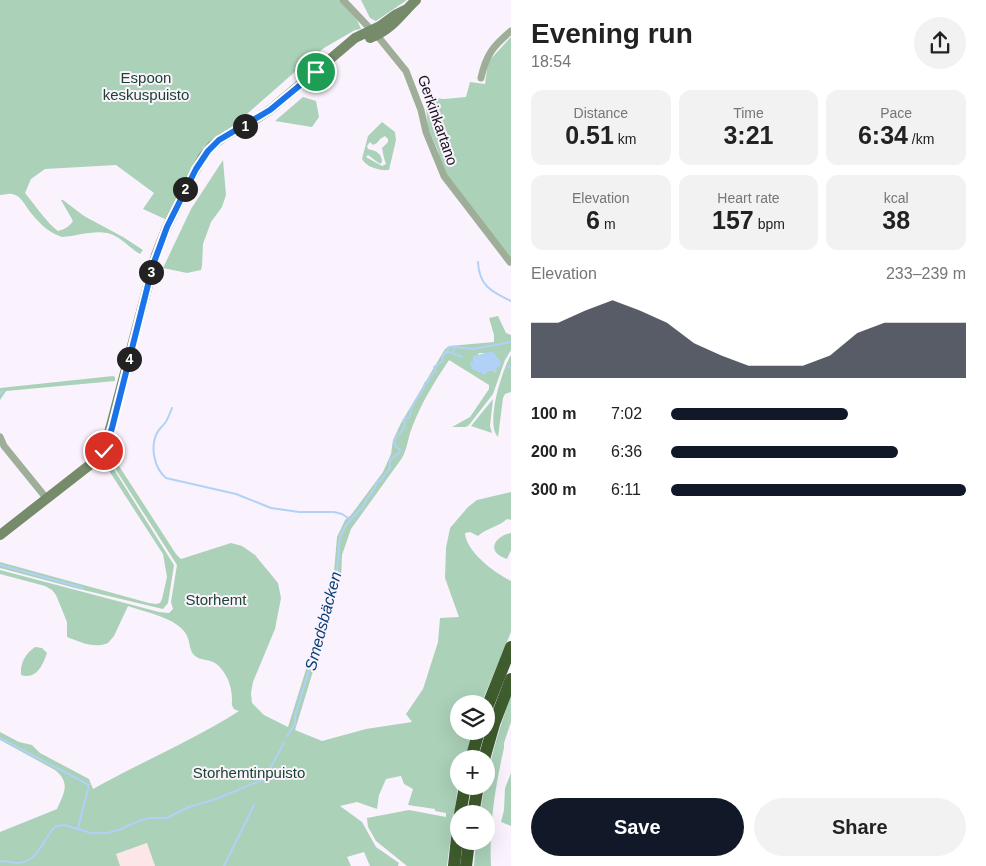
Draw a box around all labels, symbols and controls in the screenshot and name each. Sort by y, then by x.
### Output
button: share [914,17,966,69]
text: Evening run [531,18,693,49]
pin [295,51,337,93]
text: 18:54 [531,53,571,70]
icon: arrive [302,58,330,86]
park label: Espoon keskuspuisto [103,69,189,103]
street label: Gerkinkartano [415,73,461,167]
text: Distance [574,105,628,121]
text: Time [733,105,764,121]
text: Pace [880,105,912,121]
pin: 1 [232,114,258,138]
text: 1 [242,118,249,134]
text: 0.51 [565,121,614,149]
text: 3:21 [723,121,774,149]
text: 6:34 [858,121,908,149]
text: km [614,131,636,147]
text: /km [908,131,934,147]
pin: 2 [172,176,198,202]
text: 2 [182,181,189,197]
text: Elevation [572,190,630,206]
text: Heart rate [717,190,780,206]
text: kcal [884,190,909,206]
text: 6 [586,206,600,234]
text: 157 [712,206,754,234]
text: 38 [882,206,910,234]
text: m [600,216,616,232]
text: bpm [754,216,785,232]
pin: 3 [138,260,164,284]
text: 3 [148,264,155,280]
text: Elevation [531,265,597,282]
text: 233–239 m [886,265,966,282]
pin: 4 [116,346,142,372]
text: 4 [126,351,133,367]
text: 100 m [531,405,576,422]
text: 7:02 [611,405,642,422]
pin [83,430,125,472]
icon: check [90,437,118,465]
text: 200 m [531,443,576,460]
text: 6:36 [611,443,642,460]
text: 300 m [531,481,576,498]
text: 6:11 [611,481,641,498]
water label: Smedsbäcken [302,570,344,672]
park label: Storhemt [186,591,247,608]
map controls [450,695,495,850]
button: layers [450,695,495,740]
button: + [450,750,495,795]
park label: Storhemtinpuisto [193,764,305,781]
button: Save [531,798,744,856]
button: Share [754,798,966,856]
button: − [450,805,495,850]

